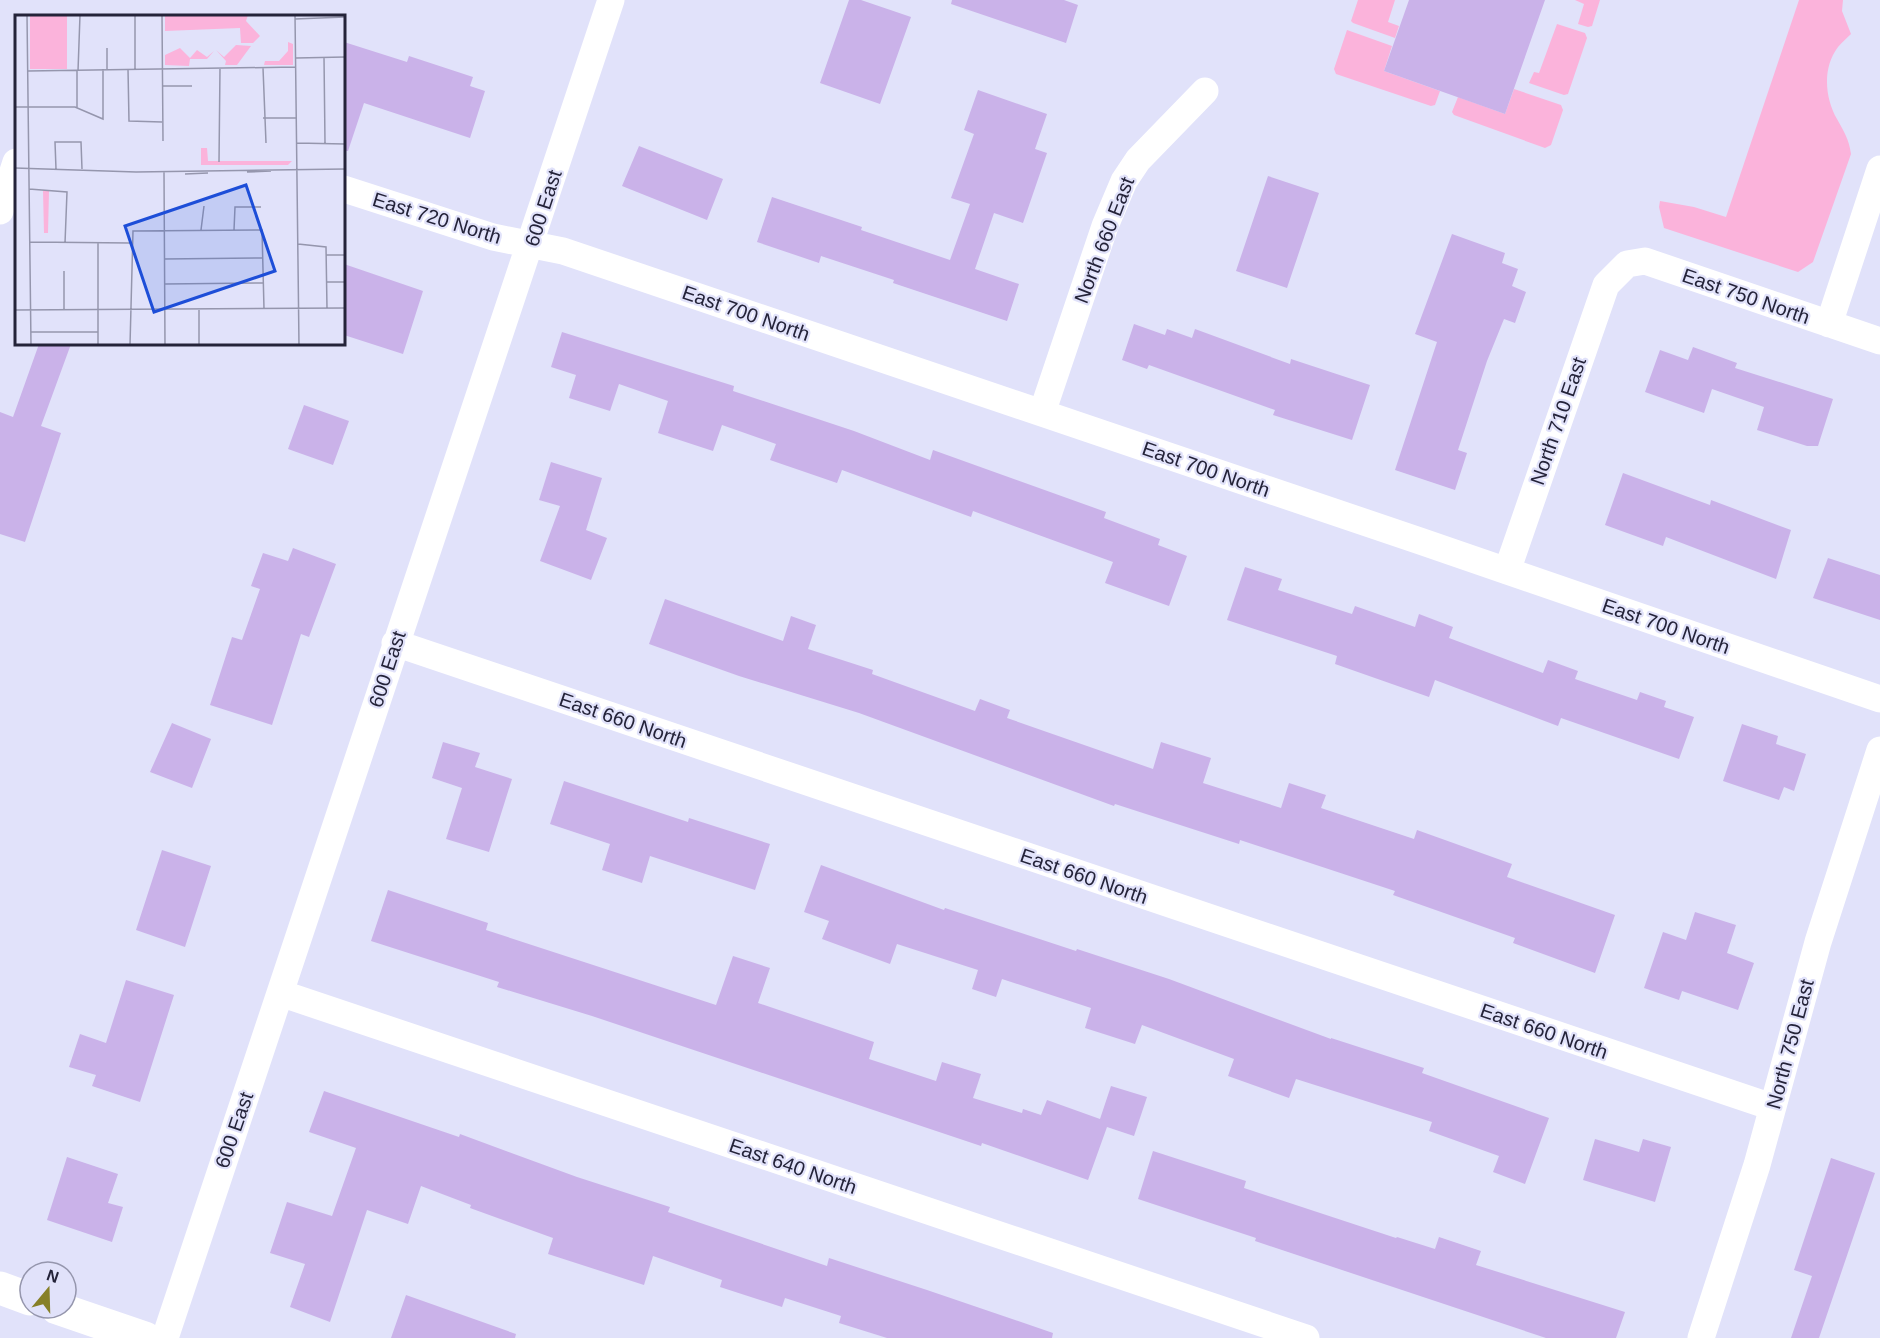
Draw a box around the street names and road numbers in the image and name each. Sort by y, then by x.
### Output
street label: 600 East [520,167,566,249]
street label: North 660 East [1070,173,1138,306]
street label: East 720 North [370,188,504,248]
street label: East 750 North [1679,264,1813,328]
street label: East 700 North [679,281,813,345]
street label: North 710 East [1526,354,1590,488]
street label: East 700 North [1139,437,1273,501]
street label: East 700 North [1599,594,1733,658]
street label: 600 East [364,628,410,710]
street label: East 660 North [556,688,690,752]
street label: East 660 North [1017,844,1151,908]
street label: North 750 East [1762,976,1818,1111]
street label: East 660 North [1477,999,1611,1063]
street label: 600 East [211,1089,257,1171]
street label: East 640 North [726,1134,860,1198]

